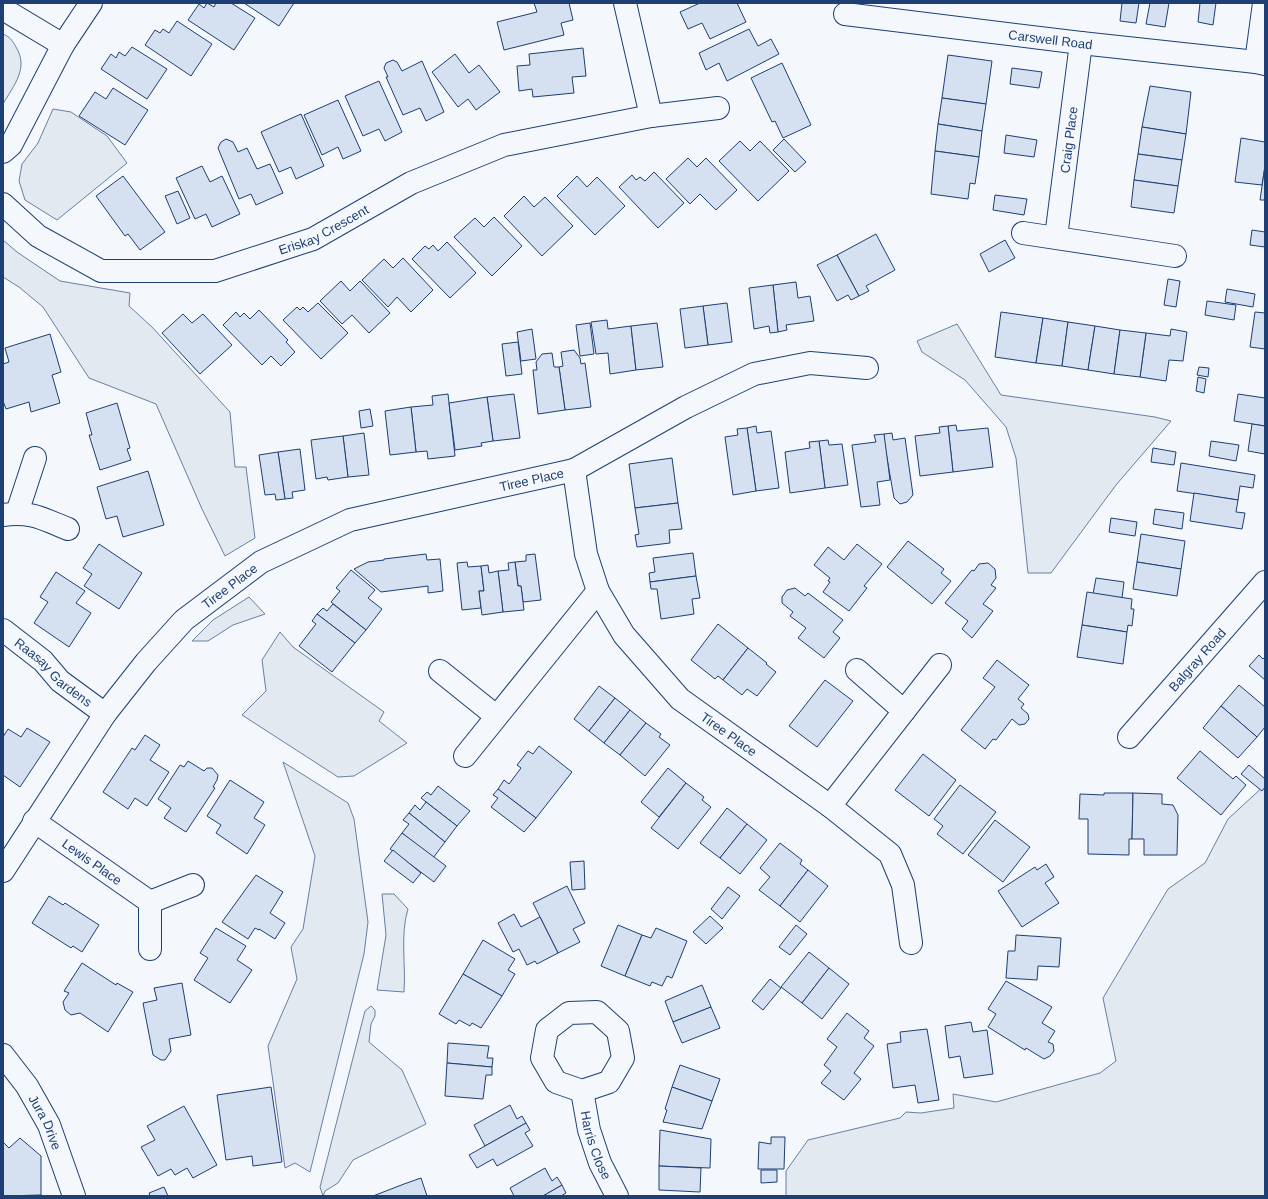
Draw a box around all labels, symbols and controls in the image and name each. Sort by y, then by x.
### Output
street label: Carswell Road [1007,27,1093,52]
street label: Craig Place [1057,106,1081,174]
street label: Eriskay Crescent [277,202,372,258]
street label: Tiree Place [498,466,565,494]
street label: Tiree Place [199,561,260,612]
street label: Balgray Road [1166,625,1229,694]
street label: Raasay Gardens [12,635,95,710]
street label: Tiree Place [698,709,760,759]
street label: Lewis Place [59,836,125,888]
street label: Jura Drive [26,1092,64,1152]
street label: Harris Close [578,1110,614,1182]

